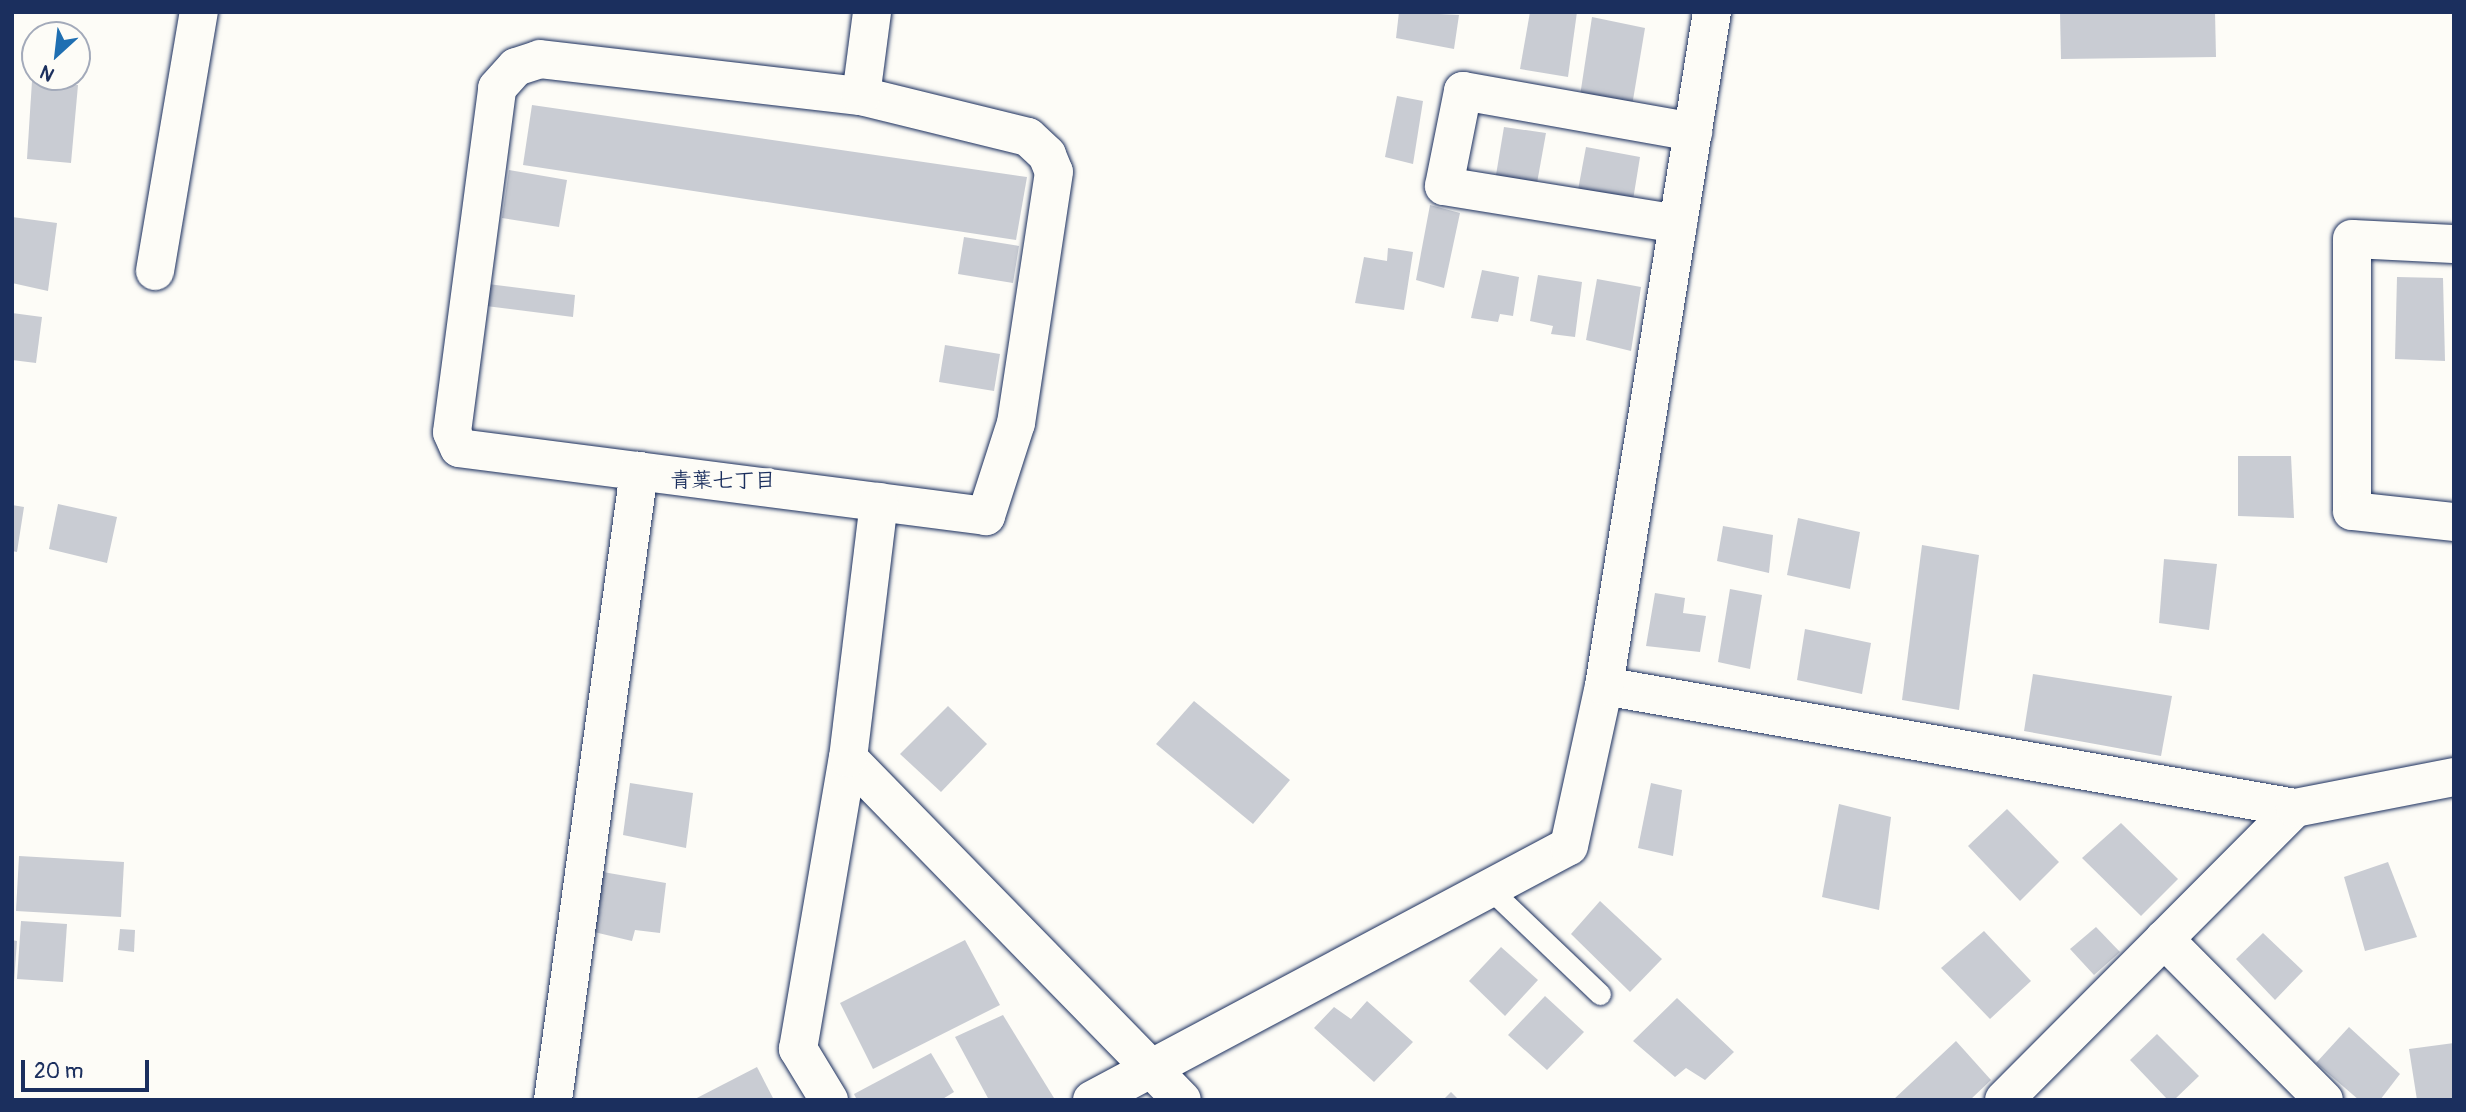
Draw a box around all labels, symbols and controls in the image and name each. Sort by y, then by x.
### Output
north arrow [21,21,91,91]
text: N [36,59,59,87]
district label: 青葉七丁目 [671,468,775,494]
scale bar [24,1046,152,1090]
text: 20 m [34,1058,83,1085]

